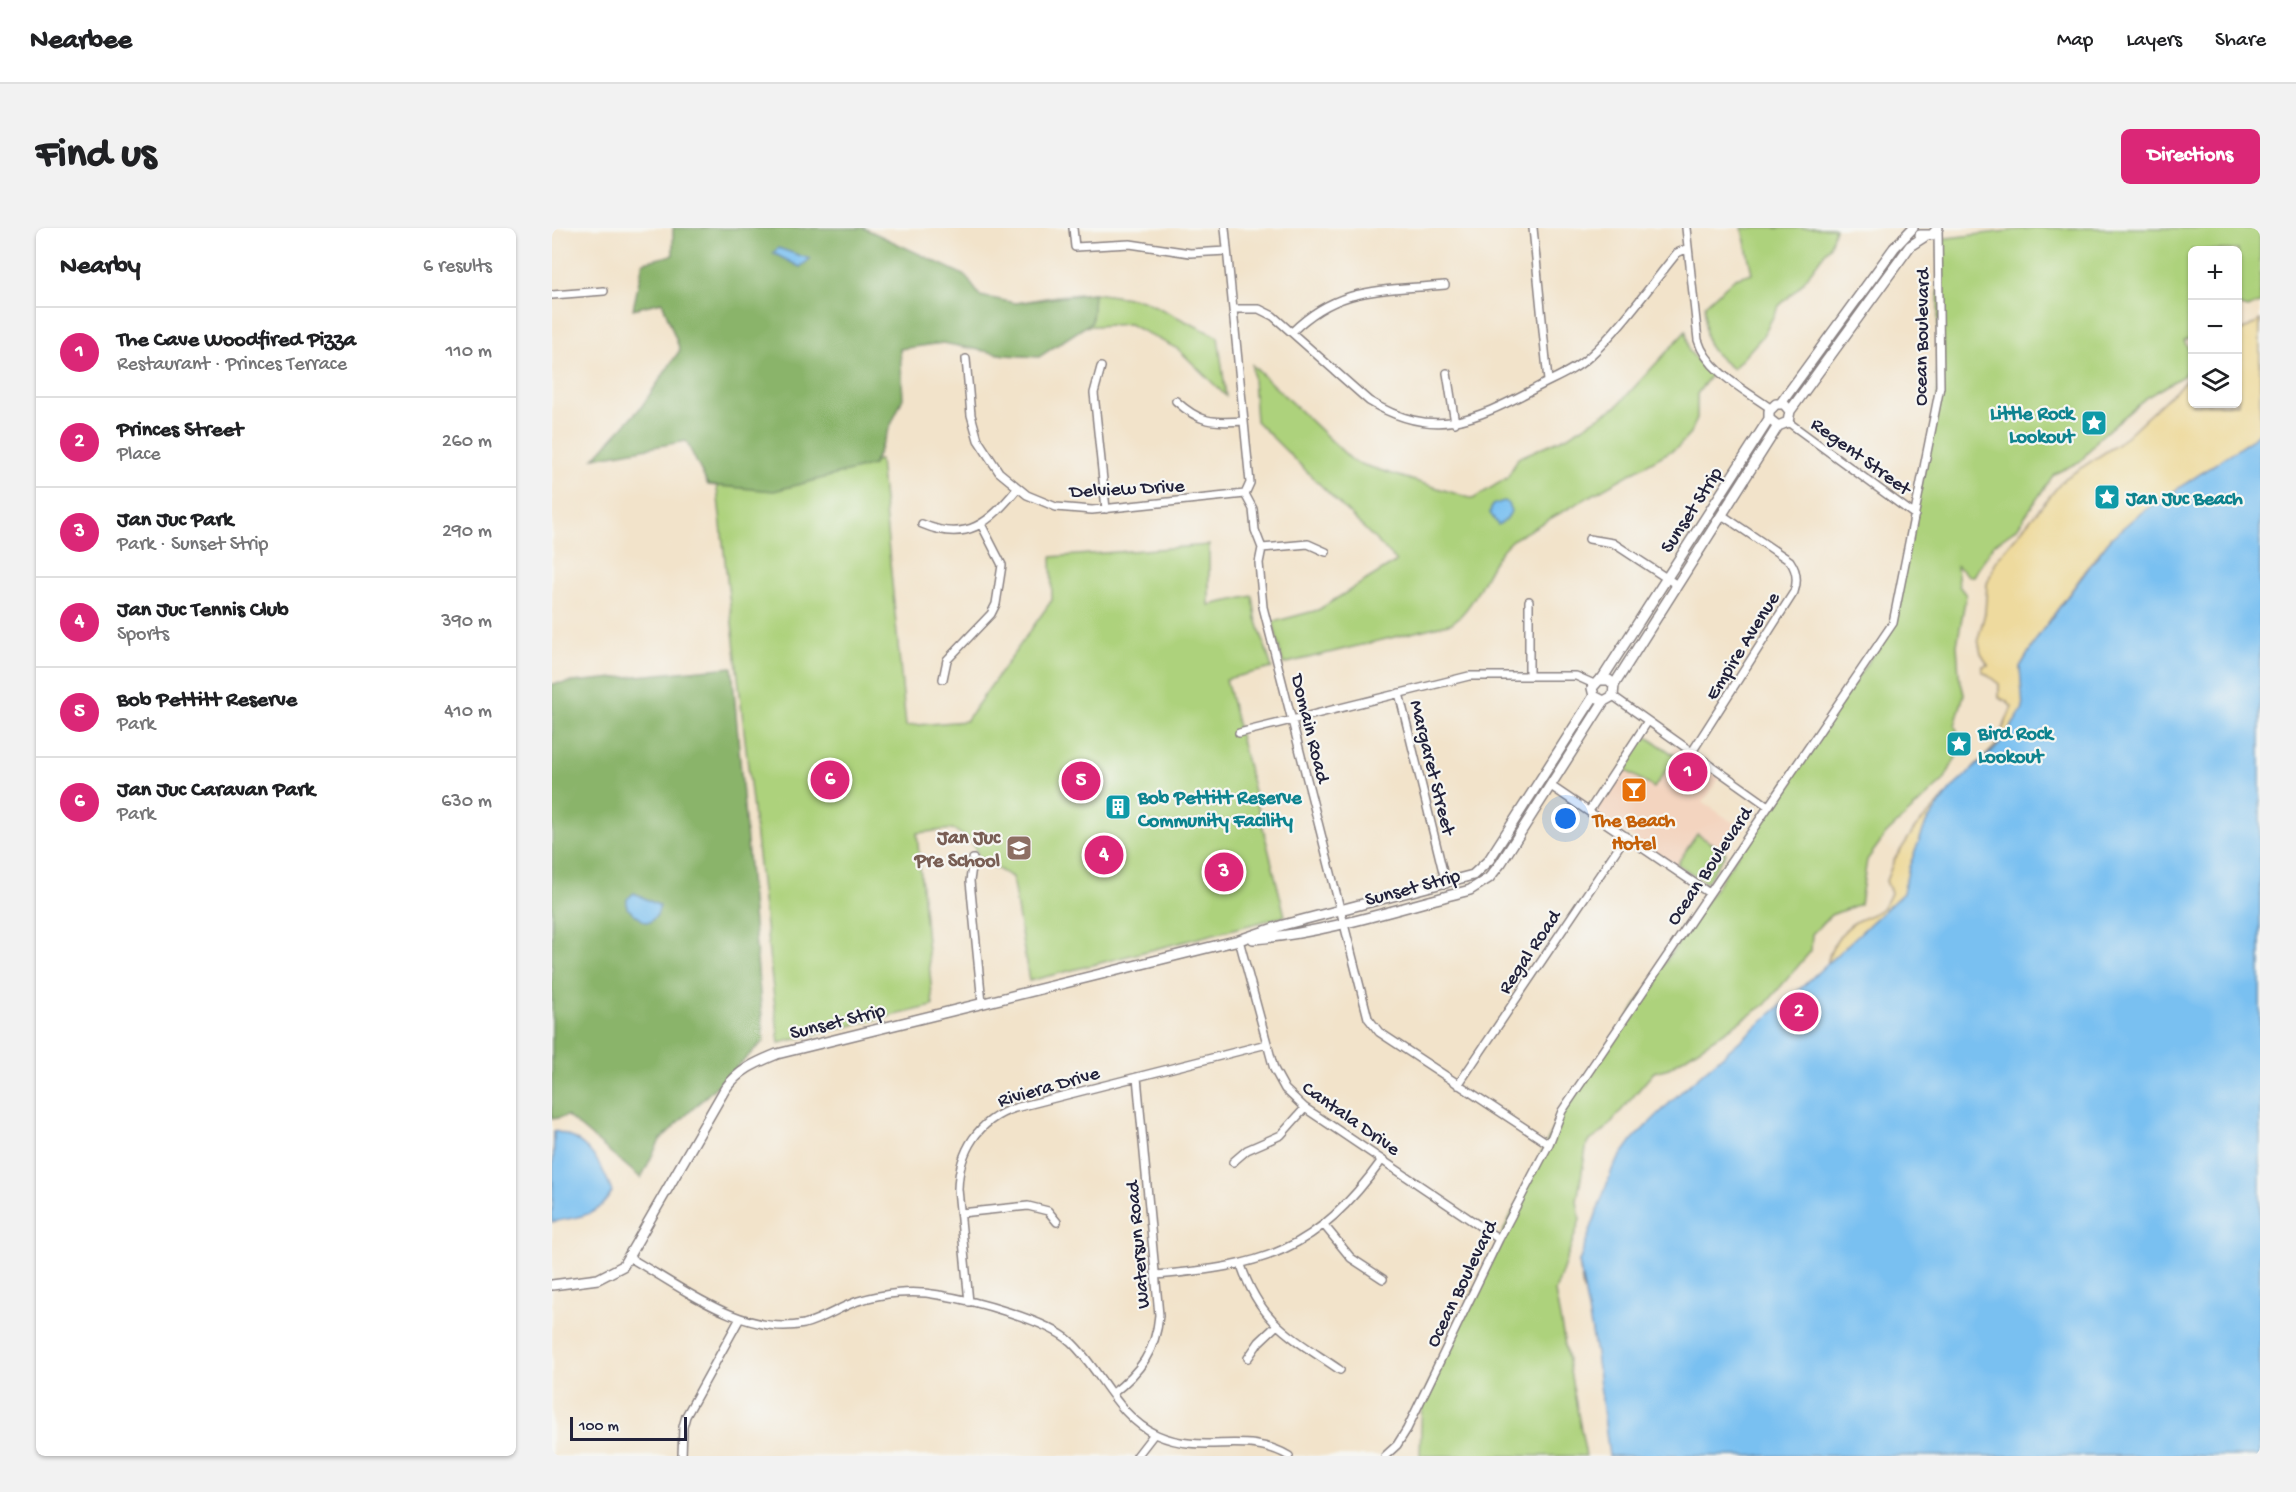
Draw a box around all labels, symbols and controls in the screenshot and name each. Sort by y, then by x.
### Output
text: Nearbee [30,25,132,58]
text: Map [2057,29,2093,54]
text: Layers [2126,29,2182,54]
text: Share [2215,29,2266,54]
button: Directions [2121,129,2260,184]
text: Find us [36,132,156,181]
map controls [2188,246,2242,408]
button: + [2188,246,2242,300]
text: Nearby [60,252,141,283]
text: 6 results [423,256,492,279]
street label: Ocean Boulevard [1911,266,1936,406]
button: − [2188,300,2242,354]
text: The Cave Woodfired Pizza [117,328,356,354]
text: 1 [75,341,84,364]
text: 110 m [446,341,492,364]
text: Restaurant · Princes Terrace [117,354,347,377]
button: layers [2188,354,2242,408]
place label: Little Rock Lookout [1990,404,2076,450]
place icon: Little Rock Lookout [2079,408,2109,438]
street label: Regent Street [1805,414,1916,503]
text: Princes Street [117,418,243,444]
text: 2 [75,431,84,454]
text: 260 m [442,431,492,454]
text: Place [117,444,161,467]
street label: Sunset Strip [1657,464,1729,558]
street label: Delview Drive [1067,476,1186,505]
place icon: Jan Juc Beach [2092,482,2122,512]
place label: Jan Juc Beach [2125,489,2243,512]
text: Jan Juc Park [117,508,233,534]
text: 3 [74,521,85,544]
text: 290 m [442,521,492,544]
text: Park · Sunset Strip [117,534,268,557]
street label: Empire Avenue [1702,588,1787,705]
text: Jan Juc Tennis Club [117,598,289,624]
text: 4 [75,611,84,634]
text: 390 m [441,611,492,634]
text: Sports [117,624,169,647]
street label: Domain Road [1284,670,1334,788]
text: Bob Pettitt Reserve [117,688,297,714]
street label: Margaret Street [1403,698,1459,839]
text: 5 [74,701,85,724]
text: 410 m [444,701,492,724]
text: Park [117,714,155,737]
place label: Bird Rock Lookout [1977,724,2055,770]
place icon: Bird Rock Lookout [1944,729,1974,759]
pin: 1 [1668,750,1708,794]
pin: 6 [810,758,850,802]
pin: 5 [1062,758,1100,804]
bar icon: The Beach Hotel [1619,775,1649,805]
text: Jan Juc Caravan Park [117,778,315,804]
place label: Bob Pettitt Reserve Community Facility [1137,788,1302,834]
text: 6 [74,791,85,814]
text: 630 m [441,791,492,814]
building icon: Bob Pettitt Reserve Community Facility [1103,792,1133,822]
street label: Ocean Boulevard [1663,801,1760,931]
text: Park [117,804,155,827]
your location [1551,804,1580,833]
place label: The Beach Hotel [1591,811,1676,857]
place label: Jan Juc Pre School [914,828,1001,874]
pin: 4 [1084,832,1124,878]
school or university icon: Jan Juc Pre School [1004,833,1034,863]
pin: 3 [1204,850,1244,894]
street label: Sunset Strip [1363,866,1463,913]
street label: Regal Road [1494,905,1569,999]
pin: 2 [1780,990,1818,1034]
street label: Sunset Strip [788,1000,888,1046]
street label: Riviera Drive [995,1063,1103,1114]
street label: Cantala Drive [1296,1078,1404,1163]
street label: Watersun Road [1122,1177,1157,1310]
street label: Ocean Boulevard [1423,1215,1505,1352]
scale bar [570,1414,687,1442]
text: 100 m [579,1418,619,1437]

